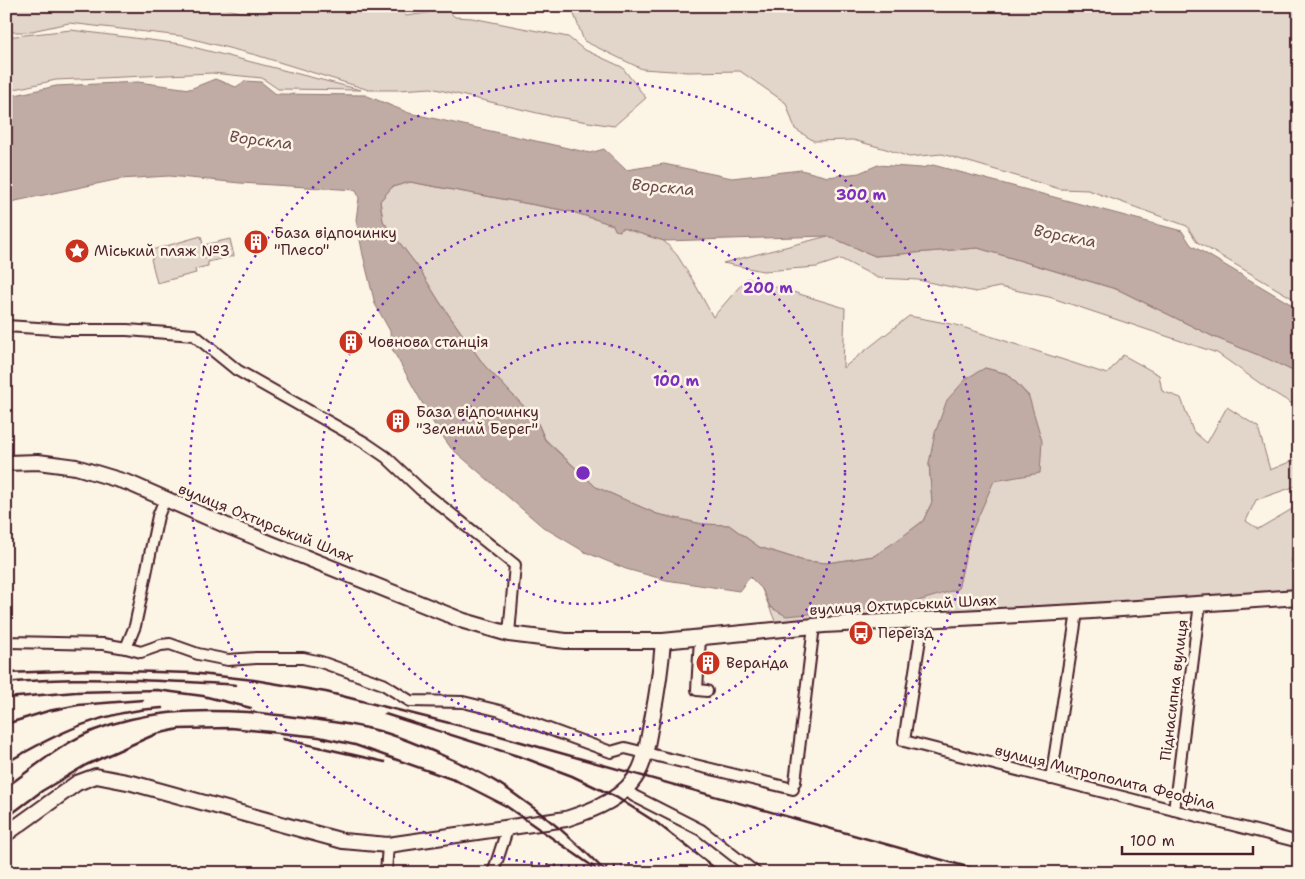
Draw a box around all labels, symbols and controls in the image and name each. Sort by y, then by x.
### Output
water label: Ворскла [228,126,294,154]
water label: Ворскла [630,174,696,200]
text: 300 m [836,185,886,205]
water label: Ворскла [1032,220,1098,252]
place label: База відпочинку "Плесо" [274,223,397,260]
building icon: База відпочинку "Плесо" [243,229,269,255]
place icon: Міський пляж №3 [64,238,90,264]
place label: Міський пляж №3 [94,241,230,261]
text: 200 m [743,278,793,298]
building icon: Човнова станція [338,329,364,355]
place label: Човнова станція [368,332,489,352]
text: 100 m [653,371,699,391]
place label: База відпочинку "Зелений Берег" [416,402,539,439]
building icon: База відпочинку "Зелений Берег" [385,408,411,434]
centre of rings [574,464,592,482]
street label: вулиця Охтирський Шлях [175,479,357,567]
street label: вулиця Охтирський Шлях [809,590,997,620]
street label: Піднасипна вулиця [1155,618,1193,762]
bus stop icon: Переїзд [848,620,874,646]
place label: Переїзд [878,623,934,643]
building icon: Веранда [695,650,721,676]
place label: Веранда [726,653,789,673]
street label: вулиця Митрополита Феофіла [993,740,1218,814]
scale bar [1122,824,1254,856]
text: 100 m [1130,831,1175,851]

